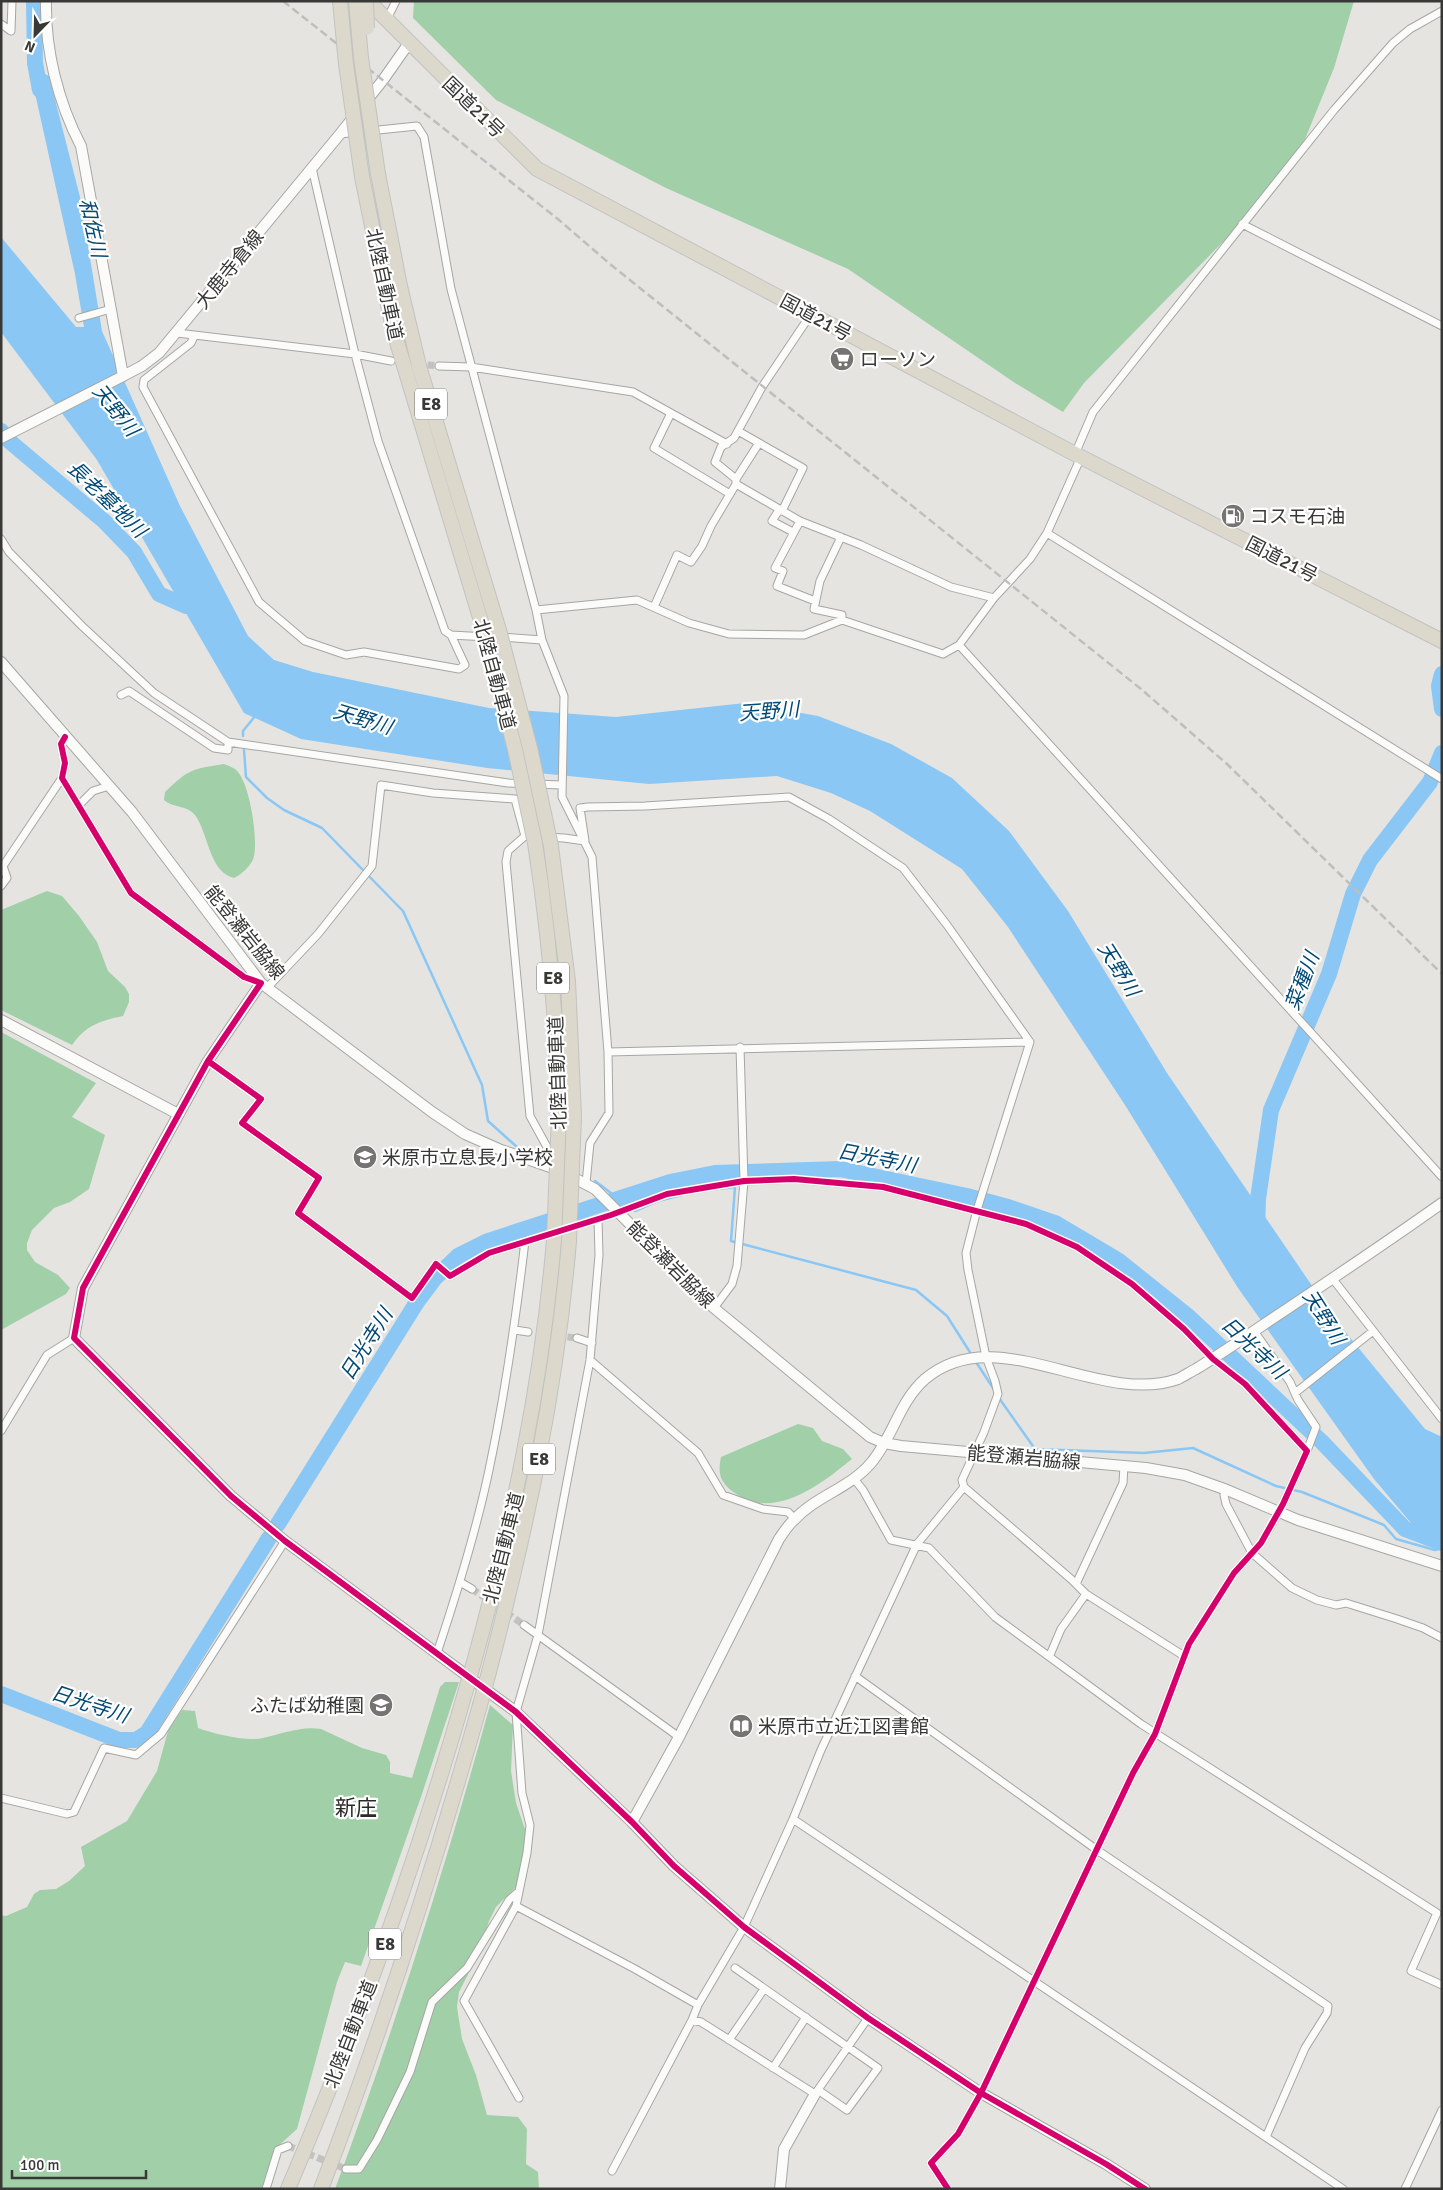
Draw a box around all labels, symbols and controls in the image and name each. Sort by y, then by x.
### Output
north arrow [10,10,60,60]
text: N [22,37,38,56]
street label: 国道21号 [437,72,510,143]
water label: 和佐川 [74,196,112,262]
street label: 大鹿寺倉線 [191,225,269,314]
street label: 北陸自動車道 [360,226,408,342]
street label: 国道21号 [776,289,855,347]
supermarket icon: ローソン [829,346,855,372]
place label: ローソン [860,348,936,372]
water label: 天野川 [87,379,145,443]
road number: E8 [415,388,447,419]
water label: 長老墓地川 [62,456,153,544]
fuel station icon: コスモ石油 [1220,503,1246,529]
place label: コスモ石油 [1250,505,1345,529]
street label: 国道21号 [1242,532,1322,588]
street label: 北陸自動車道 [468,616,520,732]
water label: 天野川 [738,697,802,726]
water label: 天野川 [331,699,397,741]
street label: 能登瀬岩脇線 [199,881,289,984]
water label: 天野川 [1092,937,1146,1003]
water label: 菜種川 [1280,947,1326,1014]
road number: E8 [537,962,569,994]
street label: 北陸自動車道 [544,1016,572,1130]
water label: 日光寺川 [835,1139,921,1179]
school or university icon: 米原市立息長小学校 [352,1144,378,1170]
place label: 米原市立息長小学校 [382,1146,553,1170]
street label: 能登瀬岩脇線 [621,1216,719,1314]
water label: 天野川 [1297,1285,1351,1351]
water label: 日光寺川 [335,1302,399,1385]
water label: 日光寺川 [1216,1312,1293,1386]
street label: 能登瀬岩脇線 [966,1441,1082,1475]
road number: E8 [523,1444,555,1475]
street label: 北陸自動車道 [479,1490,529,1606]
water label: 日光寺川 [48,1680,134,1729]
school or university icon: ふたば幼稚園 [368,1692,394,1718]
place label: ふたば幼稚園 [250,1694,364,1718]
library icon: 米原市立近江図書館 [728,1713,754,1739]
place label: 米原市立近江図書館 [758,1715,929,1739]
district label: 新庄 [335,1795,377,1821]
road number: E8 [369,1928,401,1960]
street label: 北陸自動車道 [319,1977,383,2092]
scale bar [12,2148,146,2180]
text: 100 m [20,2156,60,2174]

